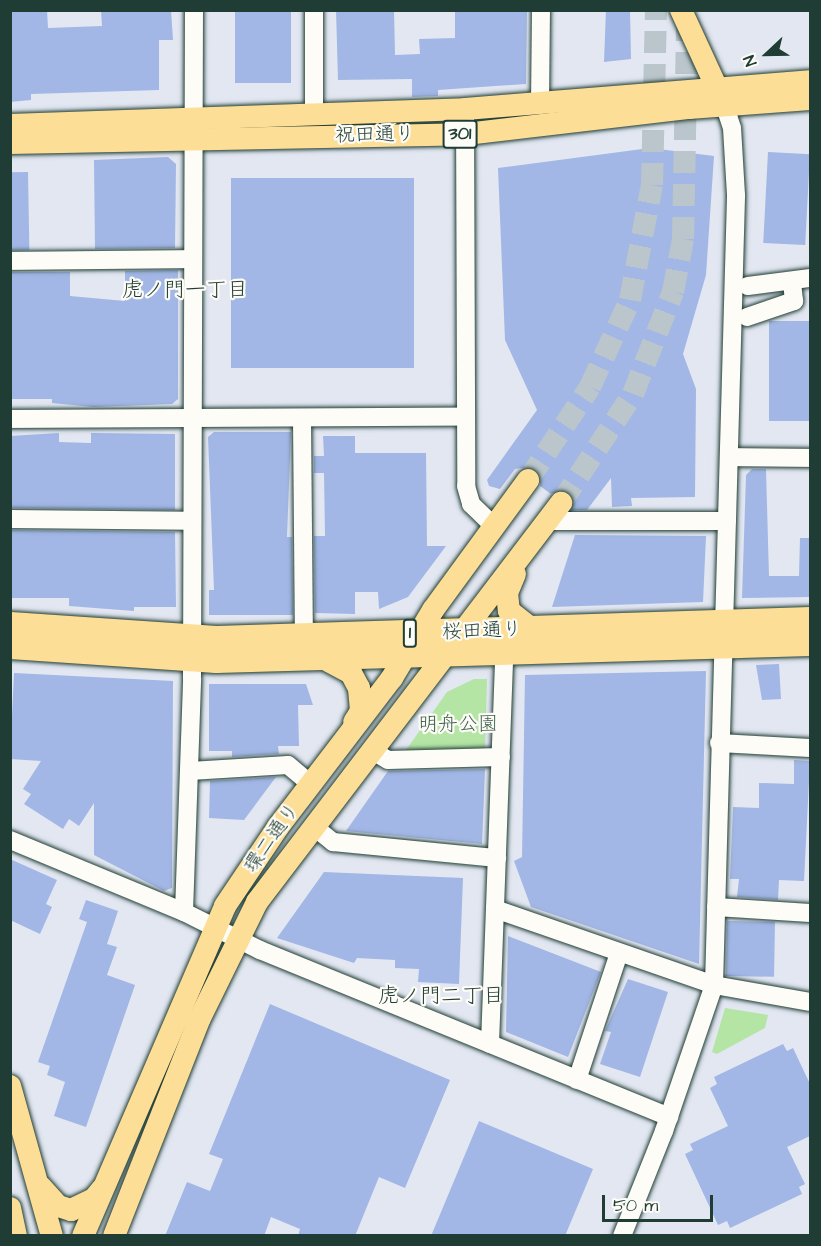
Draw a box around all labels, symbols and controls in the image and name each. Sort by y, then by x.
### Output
north arrow [737,24,797,84]
text: N [738,52,762,70]
road number: 301 [442,119,478,149]
street label: 祝田通り [335,122,415,148]
district label: 虎ノ門一丁目 [122,277,248,303]
road number: 1 [402,618,418,648]
street label: 桜田通り [442,618,522,644]
park label: 明舟公園 [418,712,498,736]
street label: 環二通り [239,798,305,878]
district label: 虎ノ門二丁目 [378,983,504,1009]
scale bar [605,1183,716,1221]
text: 50 m [613,1193,658,1218]

